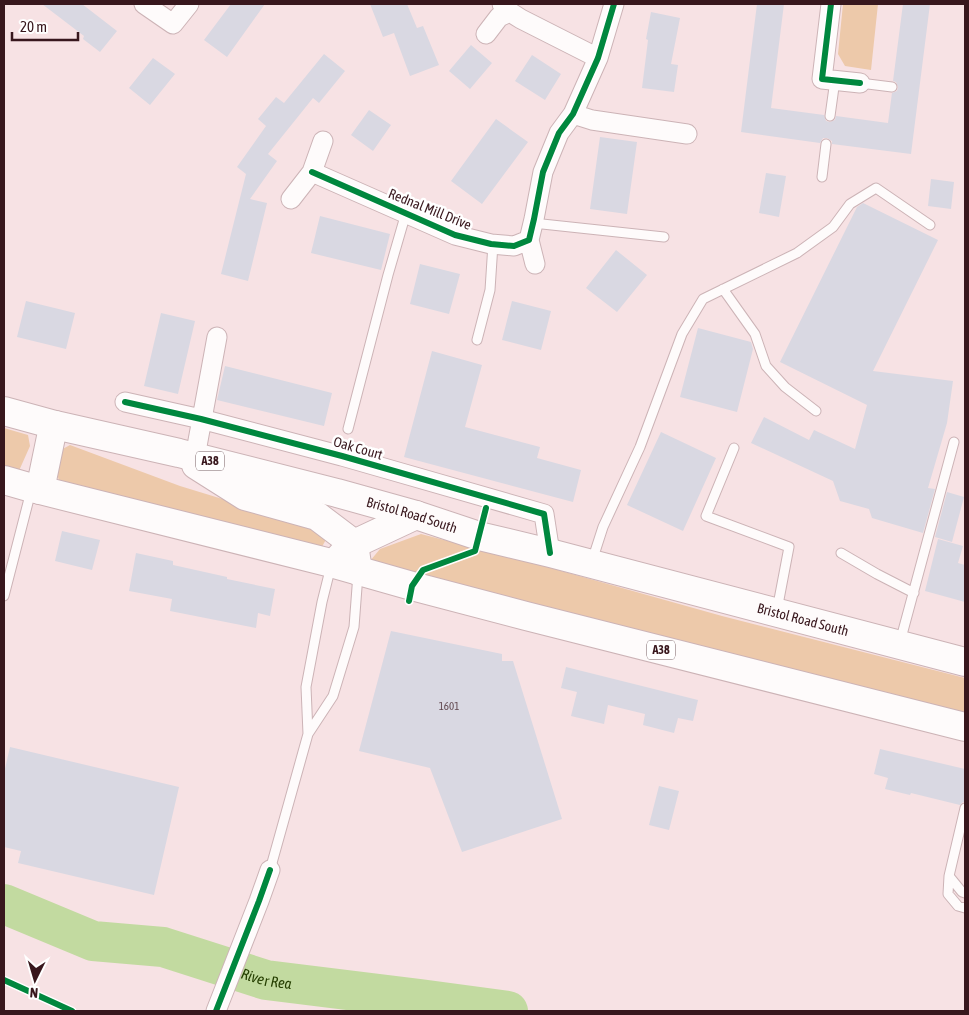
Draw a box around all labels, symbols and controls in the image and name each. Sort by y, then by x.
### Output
scale bar [12,10,79,42]
text: 20 m [20,18,47,35]
street label: Rednal Mill Drive [386,185,474,233]
street label: Oak Court [332,433,384,463]
road number: A38 [196,452,224,471]
street label: Bristol Road South [365,494,459,536]
street label: Bristol Road South [756,600,850,639]
road number: A38 [647,640,675,660]
house number: 1601 [439,700,459,712]
north arrow [10,955,60,1005]
water label: River Rea [239,964,293,992]
text: N [29,985,39,1001]

